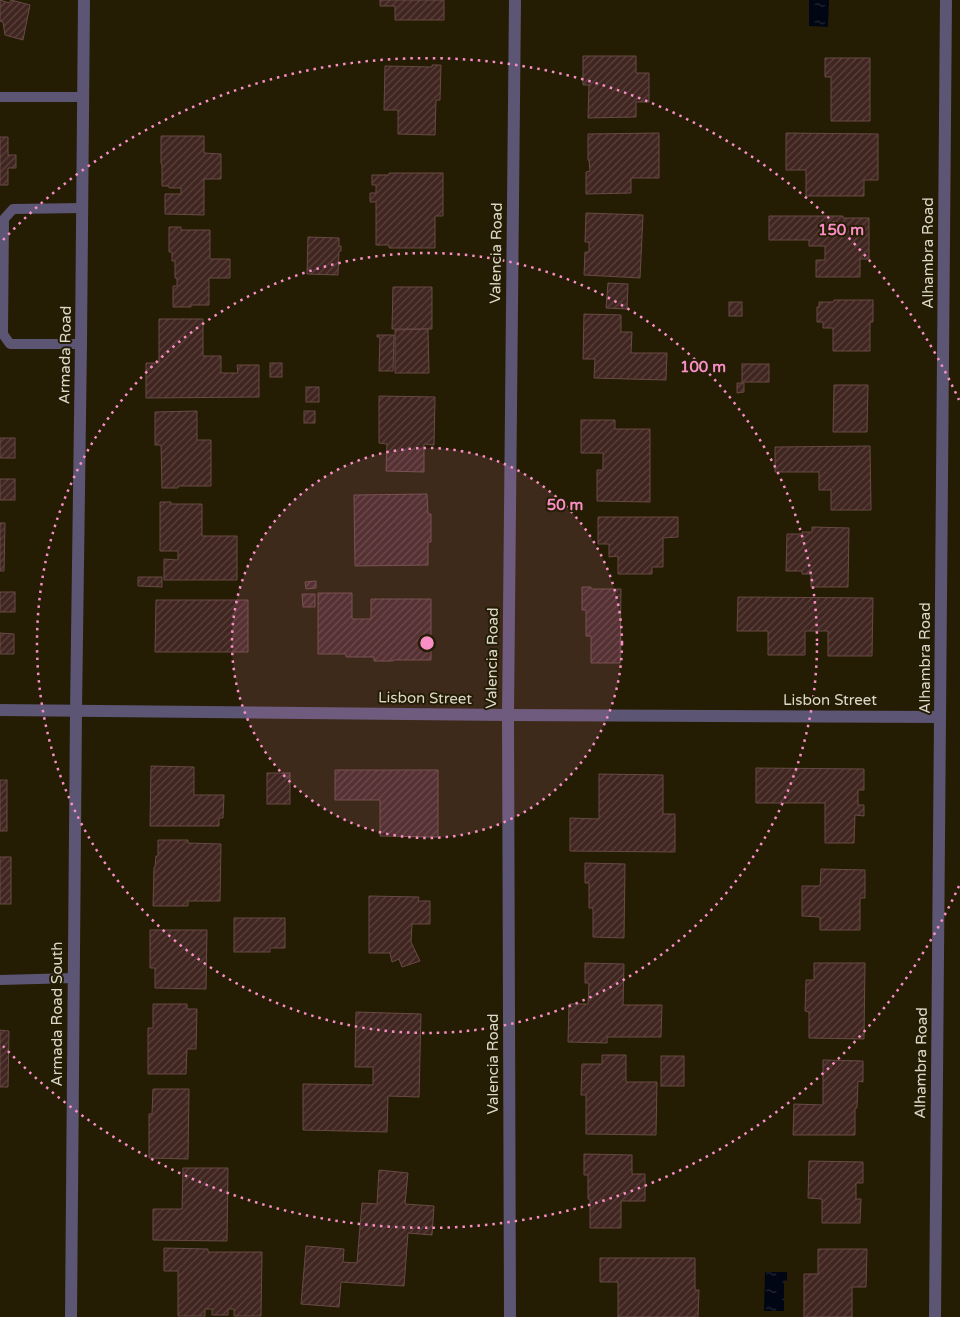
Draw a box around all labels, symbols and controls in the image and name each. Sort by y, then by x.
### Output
street label: Alhambra Road [919,197,937,309]
street label: Valencia Road [486,202,506,304]
text: 150 m [818,221,864,239]
street label: Armada Road [55,306,75,404]
text: 100 m [680,358,726,376]
text: 50 m [547,496,583,514]
street label: Alhambra Road [916,602,934,714]
street label: Valencia Road [482,607,502,709]
centre of rings [418,634,436,652]
street label: Lisbon Street [378,688,472,708]
street label: Lisbon Street [783,691,877,709]
street label: Armada Road South [48,942,66,1086]
street label: Alhambra Road [911,1007,931,1119]
street label: Valencia Road [484,1013,502,1115]

